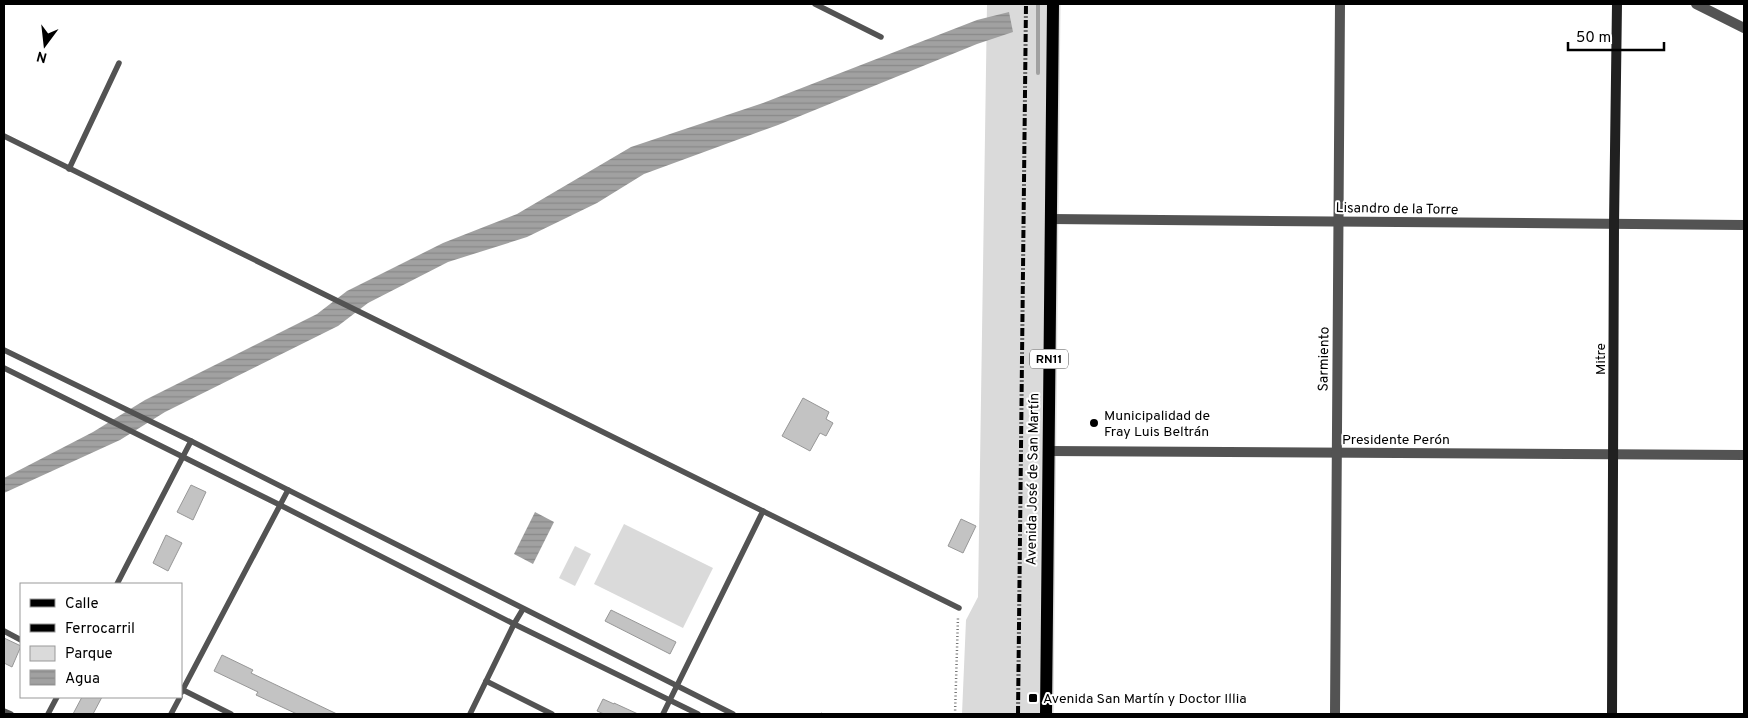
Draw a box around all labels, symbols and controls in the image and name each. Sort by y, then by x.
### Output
north arrow [20,20,70,70]
scale bar [1568,20,1664,52]
text: 50 m [1576,29,1611,48]
text: N [35,47,49,66]
street label: Lisandro de la Torre [1336,200,1458,219]
street label: Sarmiento [1315,326,1334,392]
street label: Mitre [1593,343,1610,375]
road number: RN11 [1030,349,1068,368]
street label: Avenida José de San Martín [1023,393,1044,565]
place label: Municipalidad de Fray Luis Beltrán [1104,408,1210,441]
marker: Municipalidad de Fray Luis Beltrán [1088,417,1100,429]
street label: Presidente Perón [1342,432,1450,449]
legend [20,583,182,698]
text: Calle [65,595,99,614]
text: Ferrocarril [65,620,135,639]
text: Parque [65,645,113,664]
text: Agua [65,670,100,689]
place label: Avenida San Martín y Doctor Illia [1043,691,1247,708]
marker: Avenida San Martín y Doctor Illia [1027,692,1039,704]

